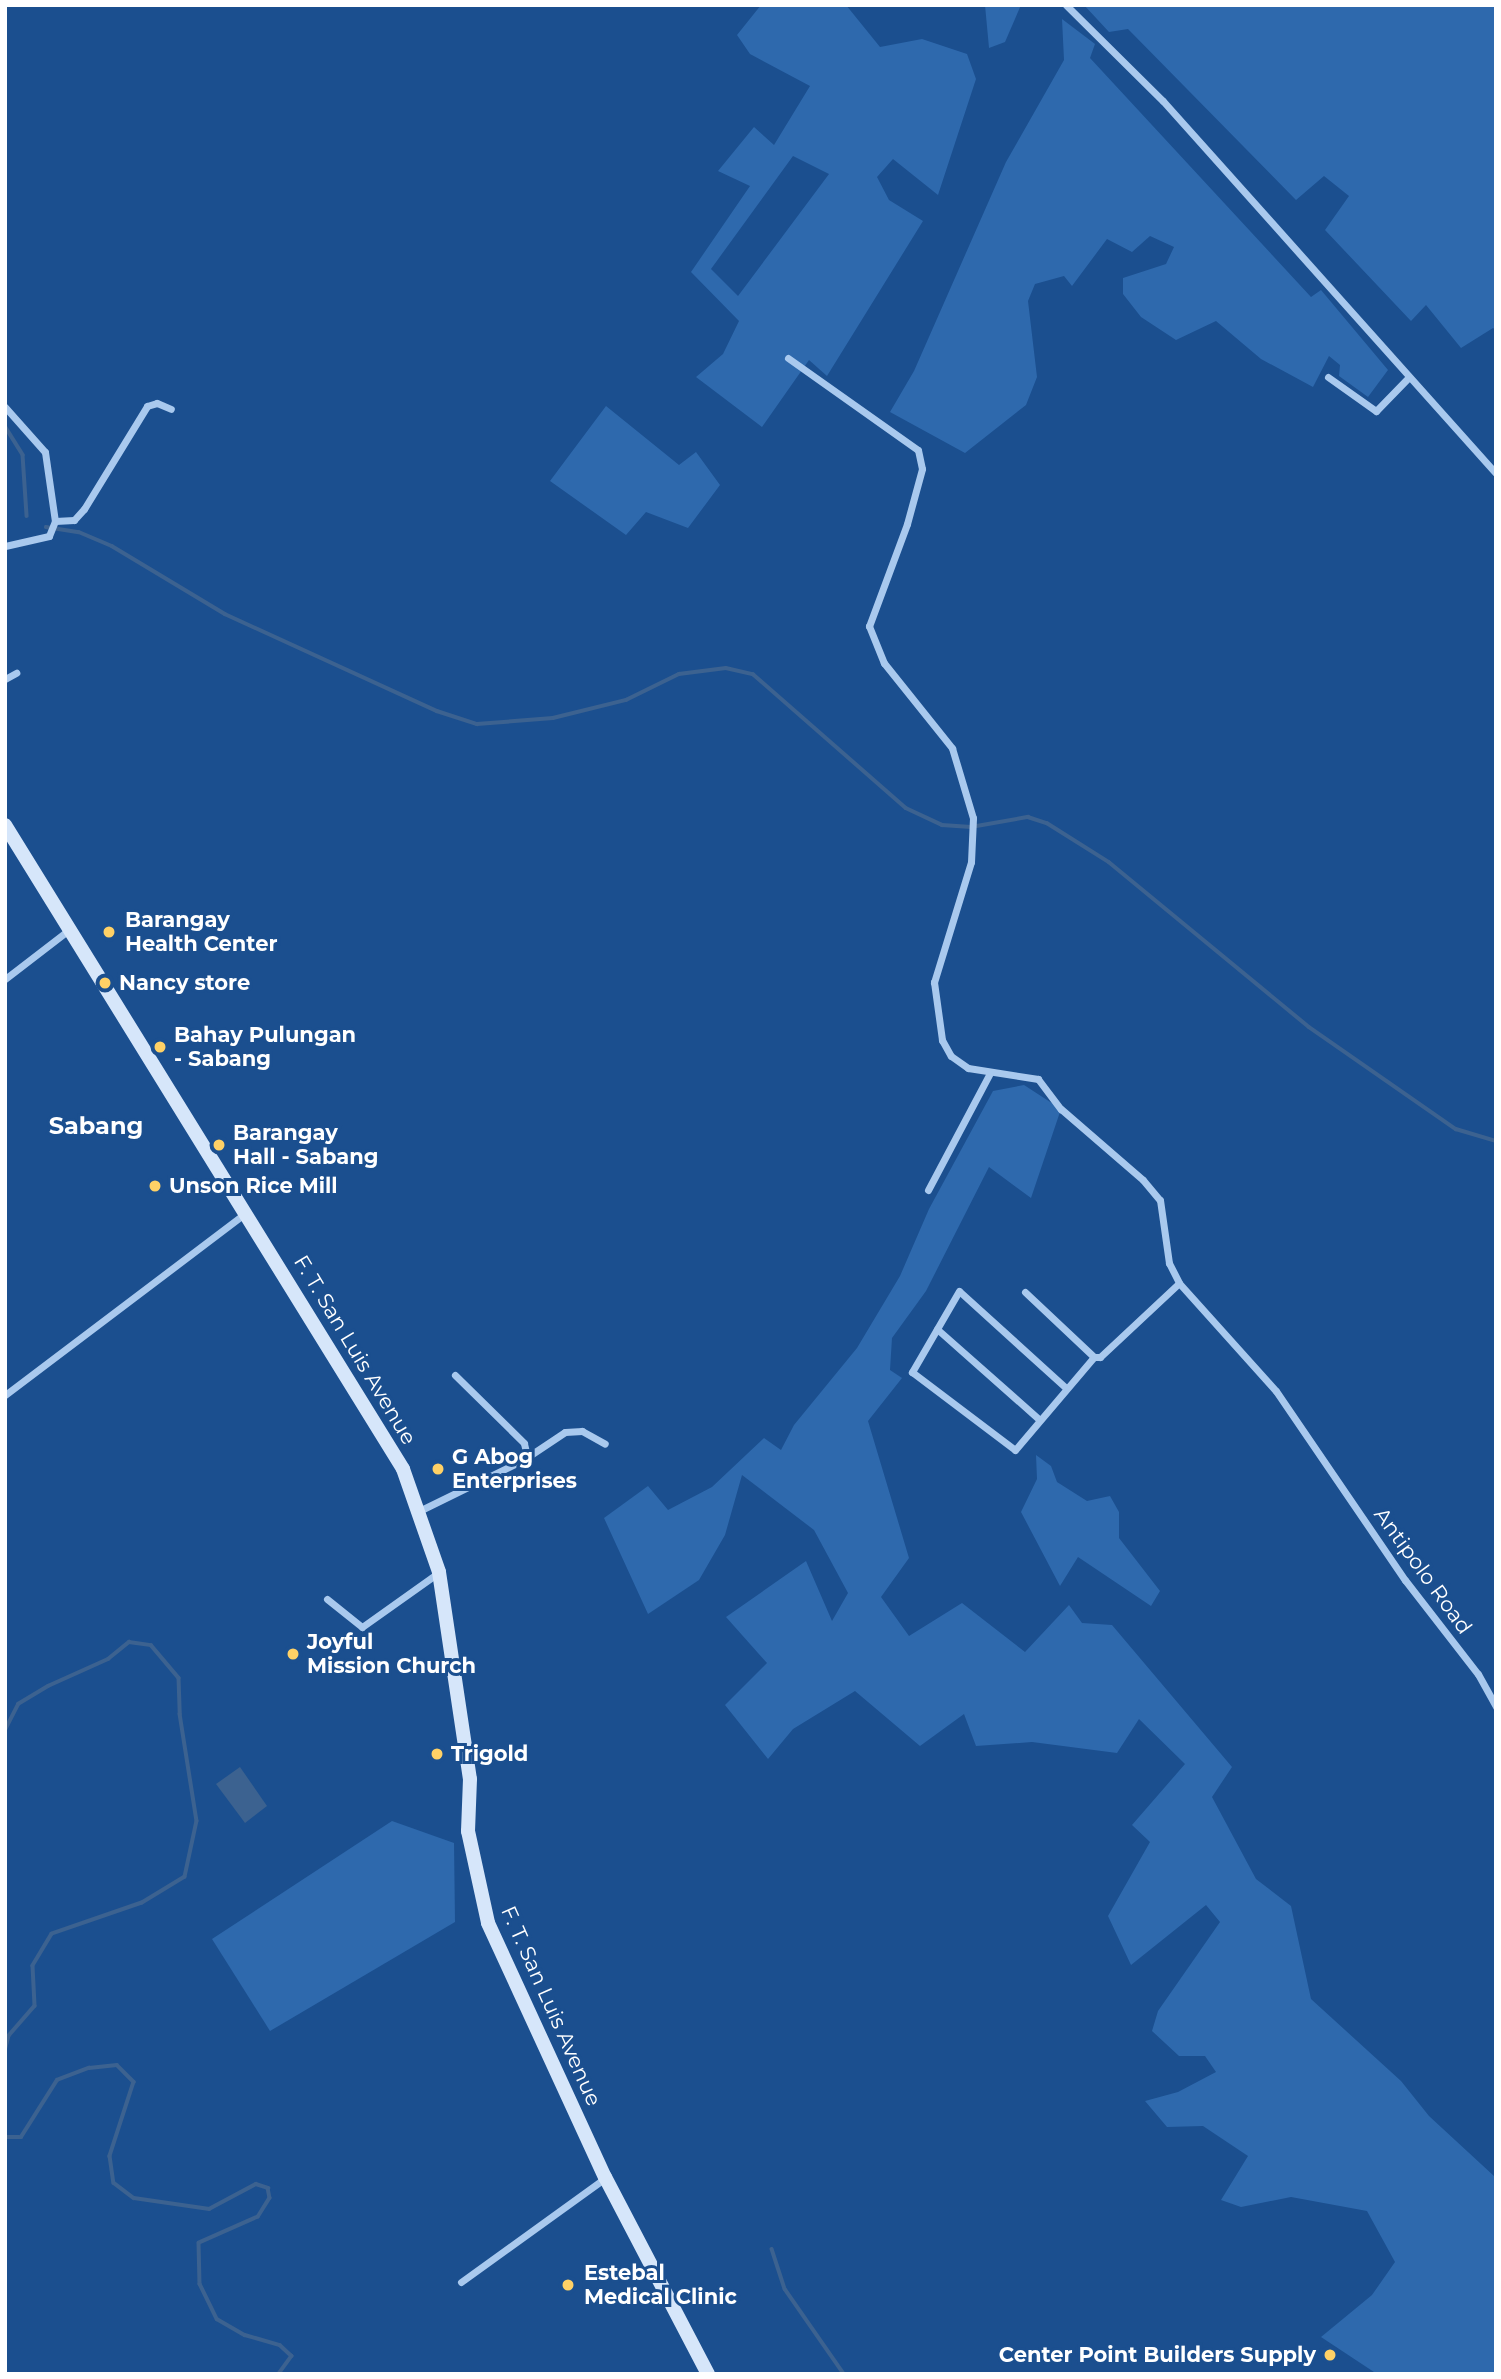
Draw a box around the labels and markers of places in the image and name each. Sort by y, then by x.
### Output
place label: Barangay Health Center [125,907,277,957]
marker: Barangay Health Center [99,922,119,942]
place label: Nancy store [119,970,250,996]
marker: Nancy store [97,975,113,991]
place label: Bahay Pulungan - Sabang [174,1022,356,1072]
marker: Bahay Pulungan - Sabang [152,1039,168,1055]
place label: Barangay Hall - Sabang [233,1120,378,1170]
marker: Barangay Hall - Sabang [211,1137,227,1153]
place label: Unson Rice Mill [169,1173,338,1199]
marker: Unson Rice Mill [147,1178,163,1194]
place label: G Abog Enterprises [452,1444,577,1494]
marker: G Abog Enterprises [430,1461,446,1477]
place label: Joyful Mission Church [307,1629,476,1679]
marker: Joyful Mission Church [285,1646,301,1662]
place label: Trigold [451,1741,528,1767]
marker: Trigold [429,1746,445,1762]
place label: Estebal Medical Clinic [584,2260,737,2310]
marker: Estebal Medical Clinic [558,2275,578,2295]
place label: Center Point Builders Supply [999,2342,1316,2368]
marker: Center Point Builders Supply [1322,2347,1338,2363]

